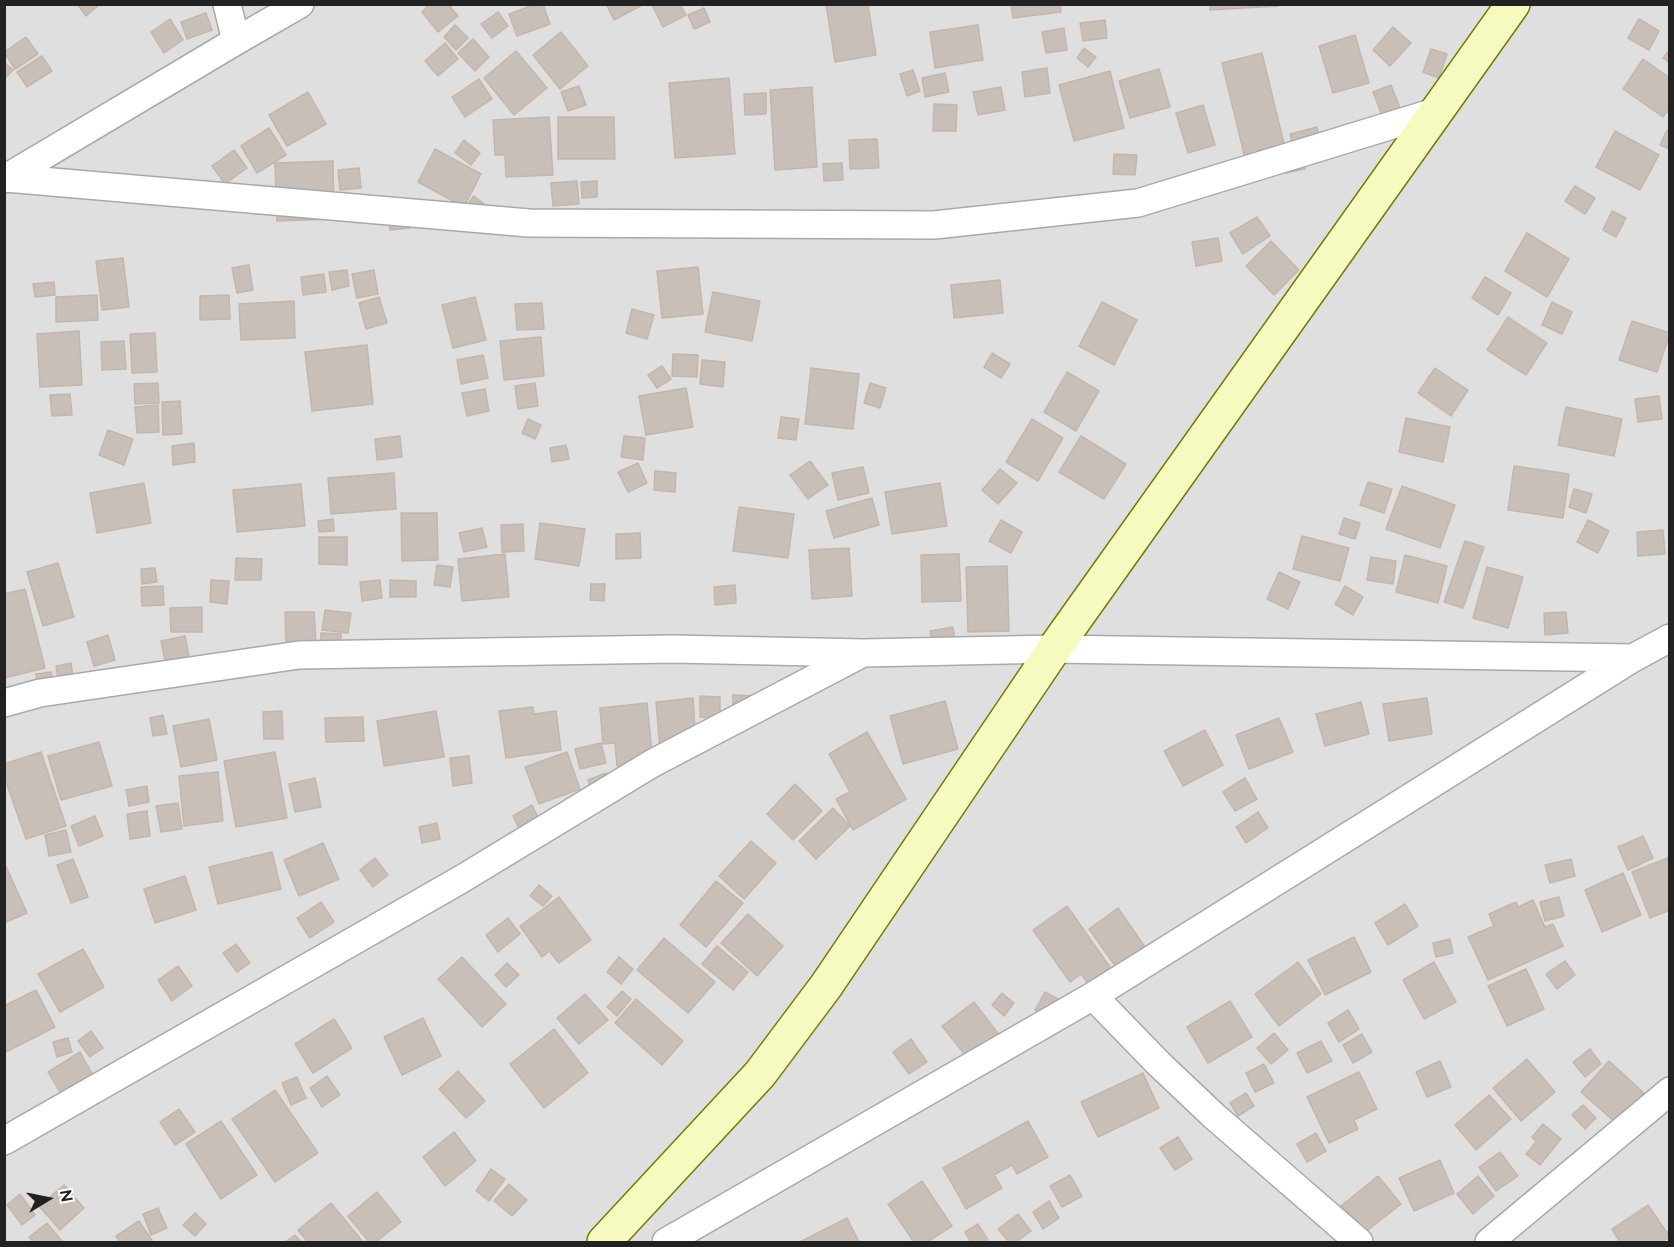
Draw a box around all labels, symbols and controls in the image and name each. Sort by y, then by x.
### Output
north arrow [18,1169,78,1229]
text: N [56,1188,77,1203]

